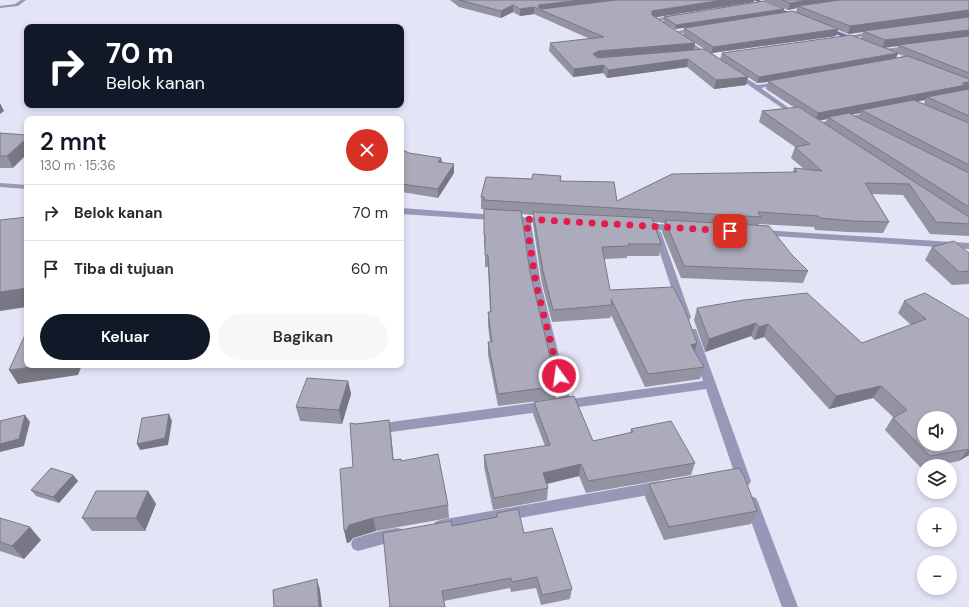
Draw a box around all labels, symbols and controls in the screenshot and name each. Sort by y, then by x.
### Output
text: 70 m [106,35,174,72]
icon: right [40,40,92,92]
text: Belok kanan [106,71,205,95]
text: 2 mnt [40,126,107,157]
button: close [346,129,388,171]
text: 130 m · 15:36 [40,157,116,174]
icon: right [40,202,62,224]
text: Belok kanan [74,203,162,223]
text: 70 m [353,203,388,223]
pin [713,214,747,248]
icon: arrive [719,220,741,242]
icon: arrive [40,258,62,280]
text: Tiba di tujuan [74,259,174,279]
text: 60 m [351,259,388,279]
button: Keluar [40,314,210,360]
button: Bagikan [218,314,388,360]
position arrow [538,355,580,397]
map controls [917,411,957,595]
button: sound [917,411,957,451]
button: layers [917,459,957,499]
button: + [917,507,957,547]
button: − [917,555,957,595]

